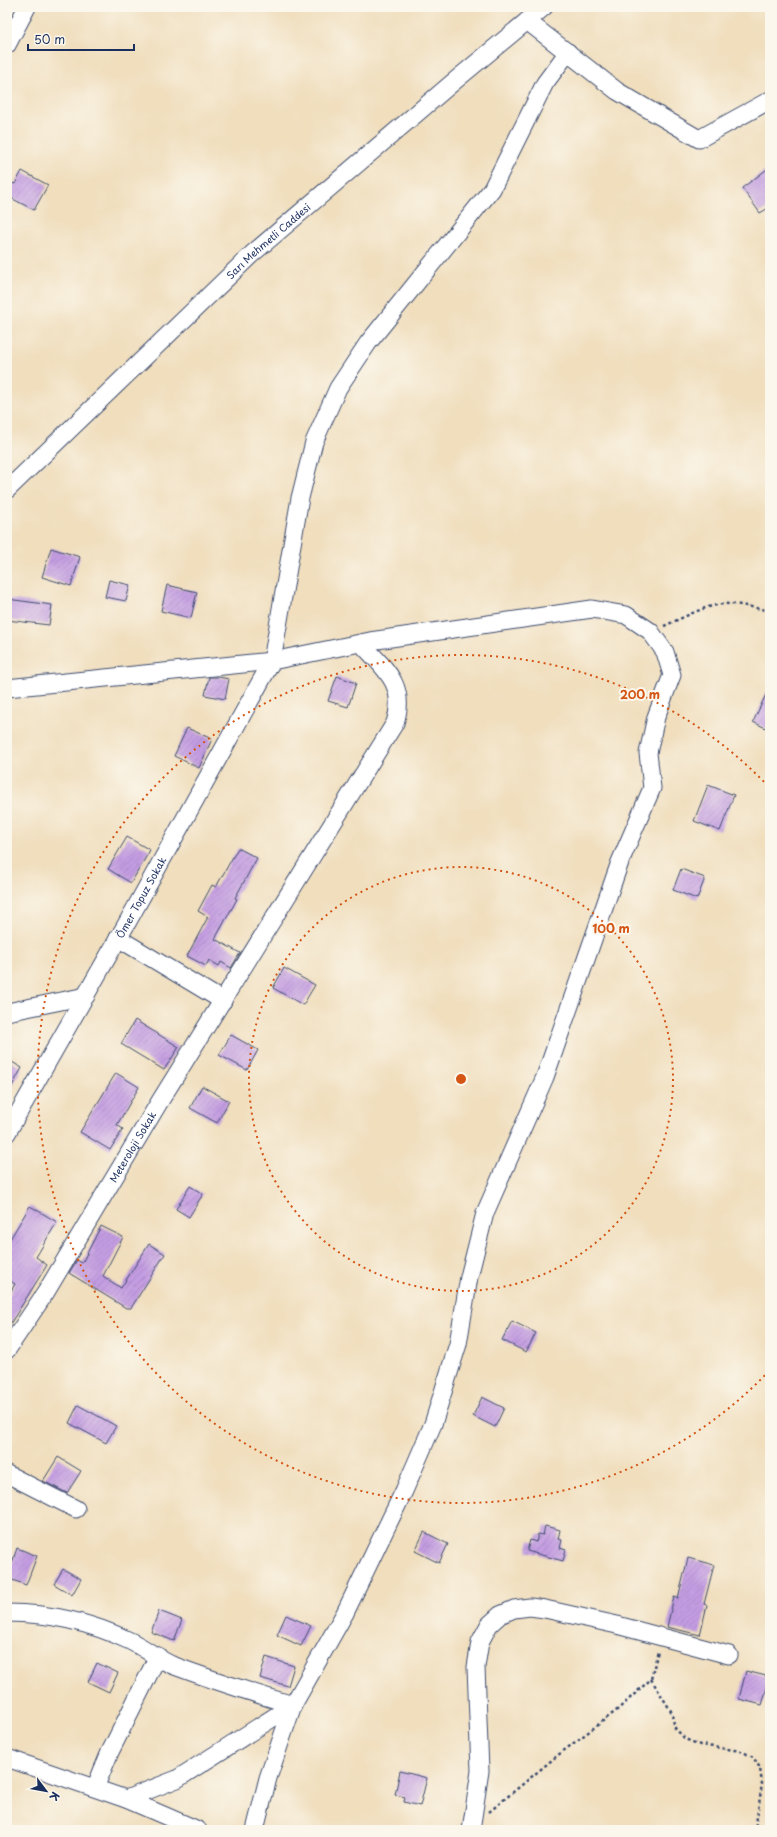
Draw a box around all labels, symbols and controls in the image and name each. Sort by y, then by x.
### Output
scale bar [28,26,134,52]
text: 50 m [34,30,65,48]
street label: Sarı Mehmetli Caddesi [223,199,314,282]
text: 200 m [620,685,660,703]
street label: Ömer Topuz Sokak [112,853,169,941]
text: 100 m [592,919,630,937]
centre of rings [454,1072,468,1086]
street label: Meteroloji Sokak [105,1108,159,1185]
north arrow [26,1771,66,1811]
text: K [46,1789,64,1804]

